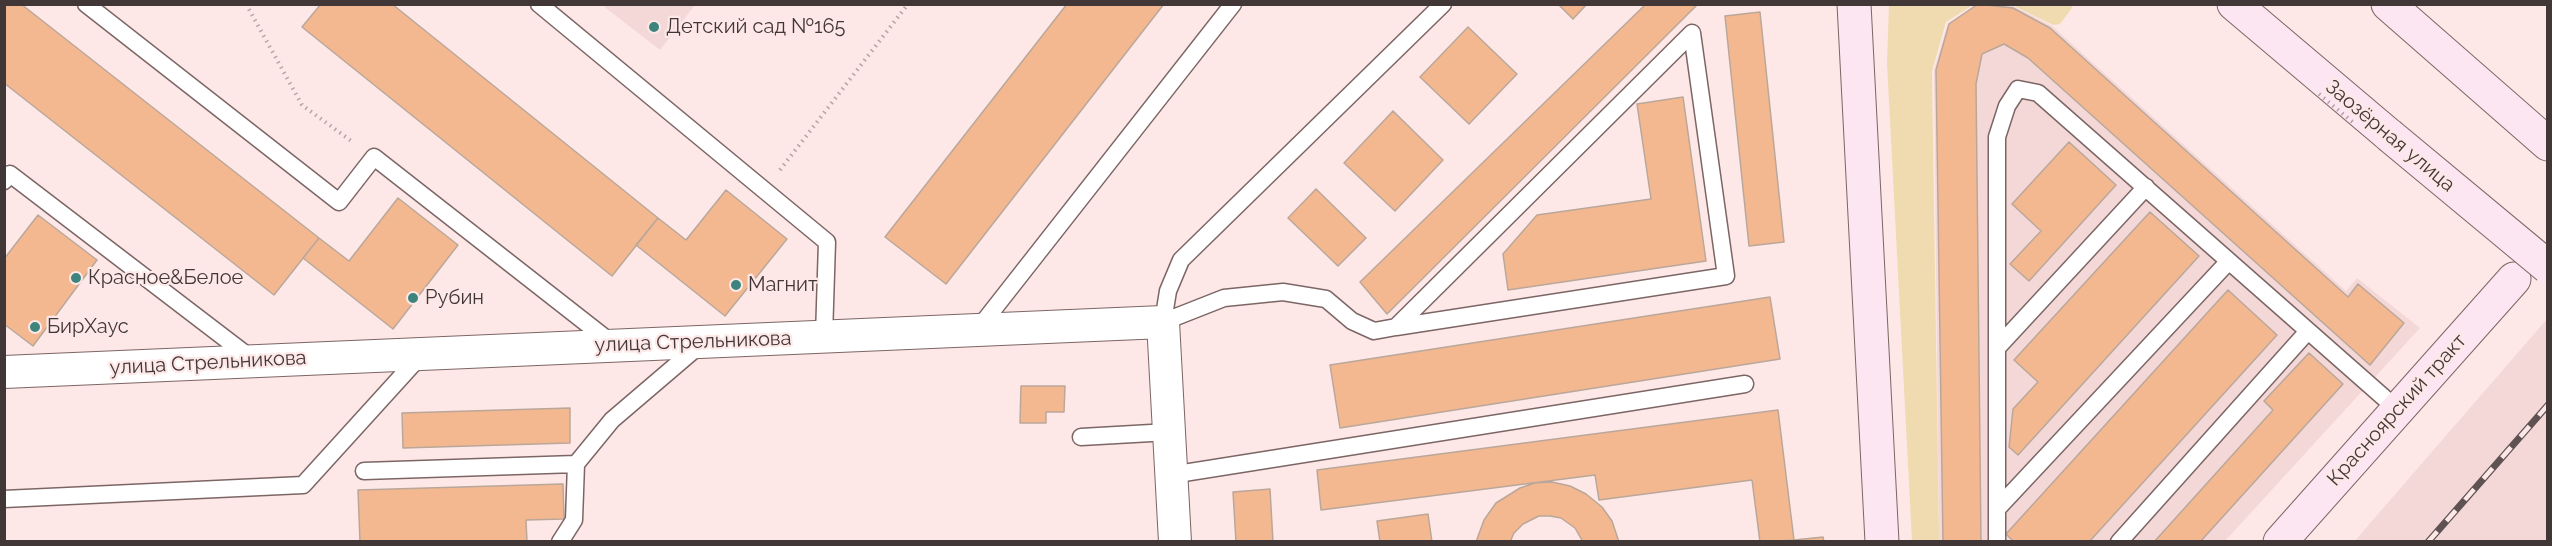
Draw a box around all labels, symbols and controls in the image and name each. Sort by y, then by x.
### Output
place label: Детский сад №165 [666,15,845,39]
marker: Детский сад №165 [647,20,661,34]
street label: Заозёрная улица [2320,75,2460,197]
place label: Красное&Белое [88,266,243,290]
marker: Красное&Белое [69,271,83,285]
place label: Магнит [748,273,818,297]
marker: Магнит [729,278,743,292]
place label: Рубин [425,286,484,310]
marker: Рубин [406,291,420,305]
place label: БирХаус [47,315,129,339]
marker: БирХаус [28,320,42,334]
street label: улица Стрельникова [594,327,792,357]
street label: Красноярский тракт [2322,329,2472,491]
street label: улица Стрельникова [109,346,307,380]

